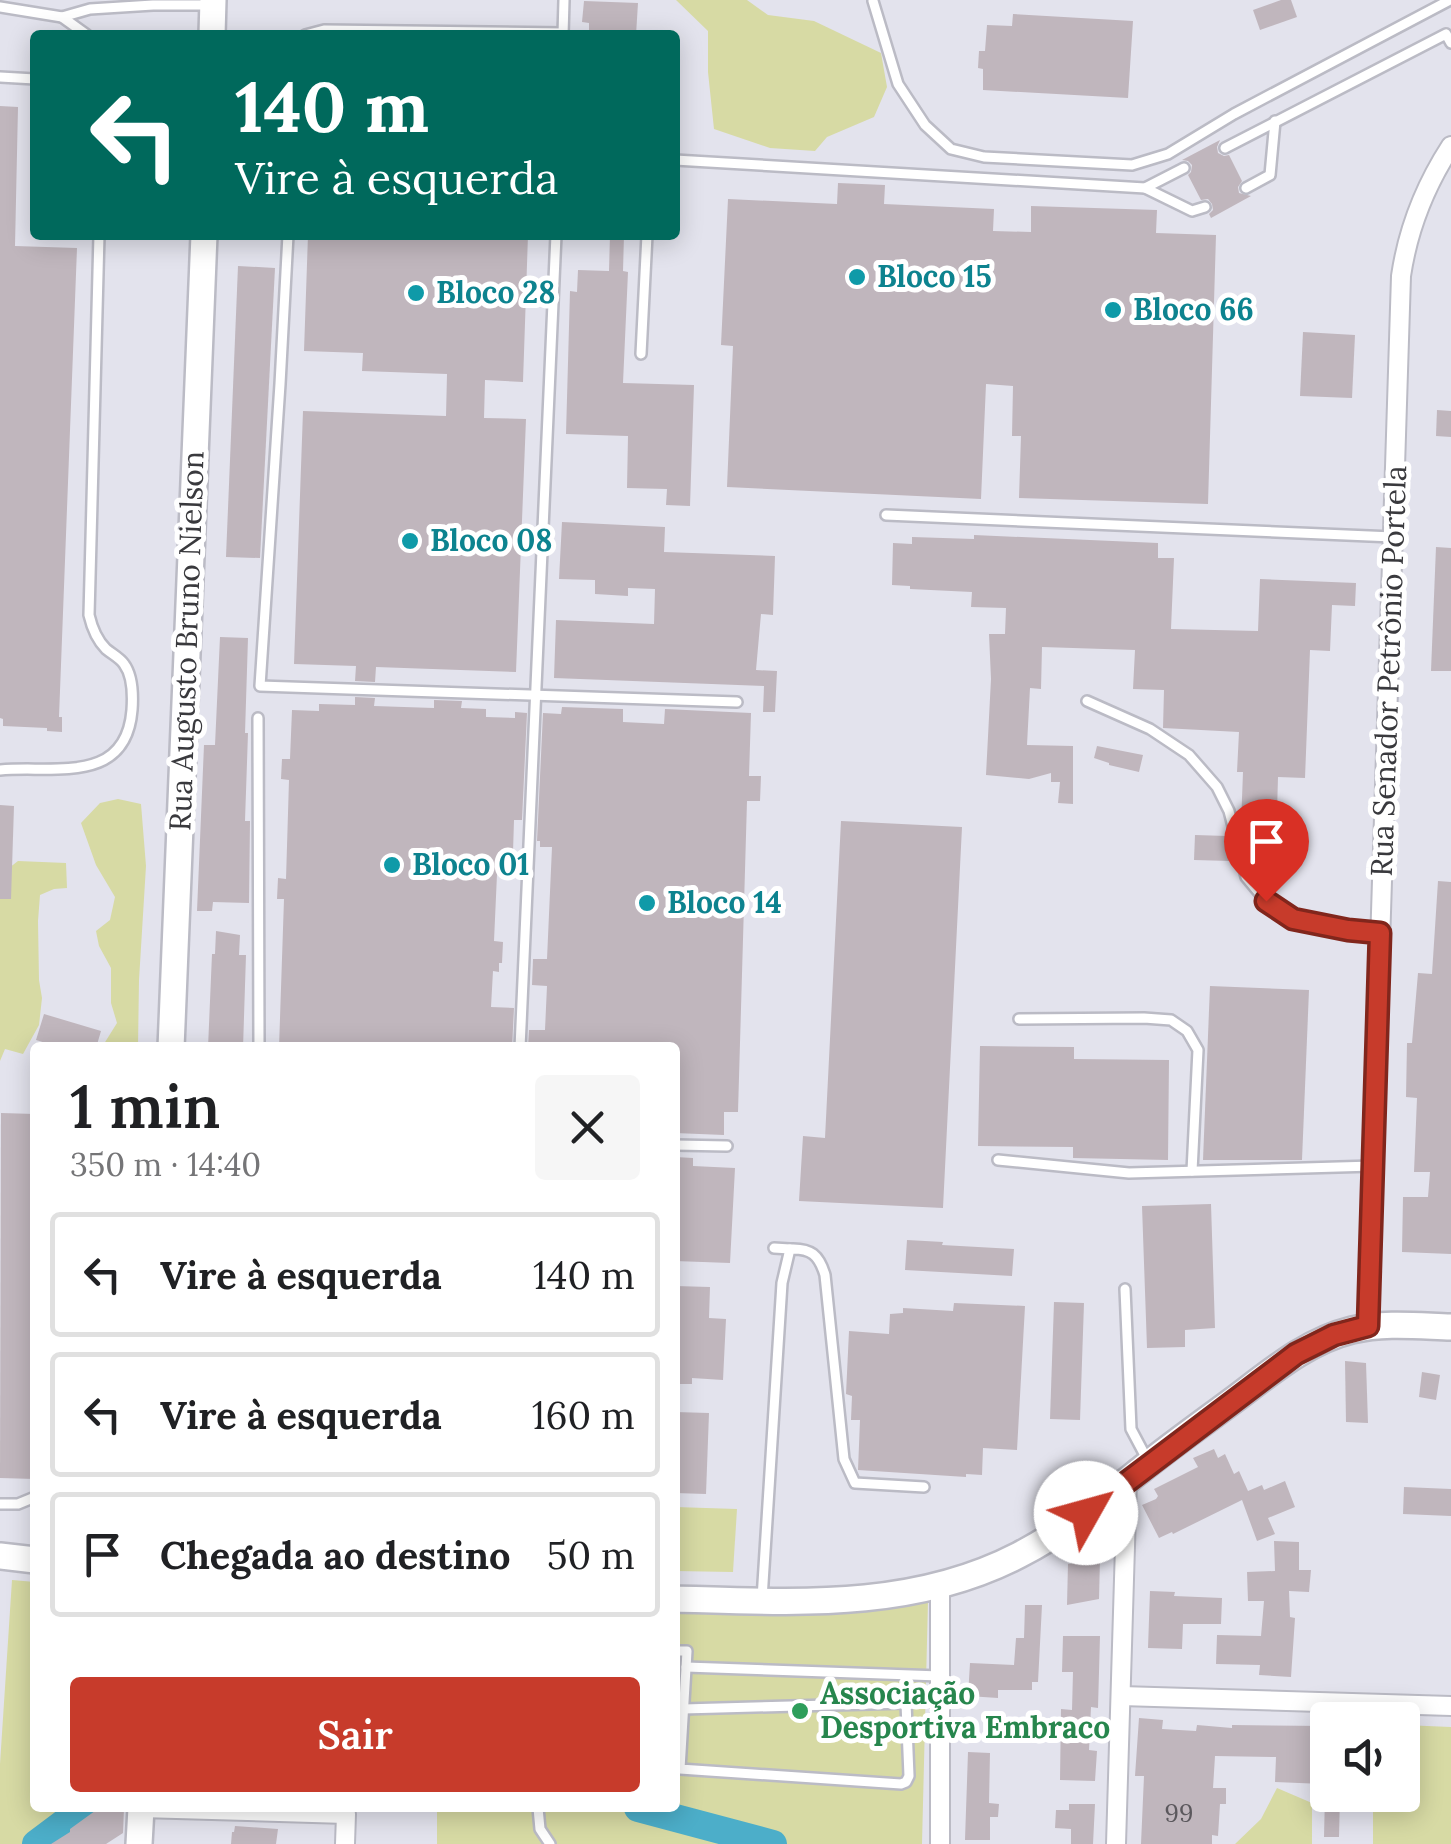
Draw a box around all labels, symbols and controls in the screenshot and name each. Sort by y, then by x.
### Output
text: 140 m [235,62,429,151]
icon: left [70,70,200,200]
text: Vire à esquerda [235,149,559,206]
place label: Bloco 15 [877,257,992,295]
marker: Bloco 15 [846,266,868,288]
place label: Bloco 28 [436,273,555,311]
marker: Bloco 28 [405,282,427,304]
place label: Bloco 66 [1133,290,1254,328]
marker: Bloco 66 [1102,299,1124,321]
street label: Rua Augusto Bruno Nielson [160,450,213,832]
street label: Rua Senador Petrônio Portela [1362,465,1414,877]
place label: Bloco 08 [430,521,553,559]
marker: Bloco 08 [399,530,421,552]
pin [1224,799,1309,902]
icon: arrive [1239,814,1294,869]
place label: Bloco 01 [412,845,530,883]
marker: Bloco 01 [381,854,403,876]
place label: Bloco 14 [667,883,782,921]
marker: Bloco 14 [636,892,658,914]
text: 1 min [70,1068,220,1144]
button: close [535,1075,640,1180]
text: 350 m · 14:40 [70,1144,261,1185]
icon: left [75,1247,130,1302]
text: Vire à esquerda [160,1251,442,1299]
text: 140 m [533,1251,635,1299]
icon: left [75,1387,130,1442]
text: Vire à esquerda [160,1391,442,1439]
text: 160 m [532,1391,635,1439]
position arrow [1034,1461,1138,1565]
icon: arrive [75,1527,130,1582]
text: Chegada ao destino [160,1531,510,1579]
text: 50 m [547,1531,635,1579]
place label: Associação Desportiva Embraco [820,1674,1110,1746]
button: Sair [70,1677,640,1792]
marker: Associação Desportiva Embraco [789,1700,811,1722]
map controls [1310,1702,1420,1812]
button: sound [1310,1702,1420,1812]
house number: 99 [1165,1797,1193,1829]

